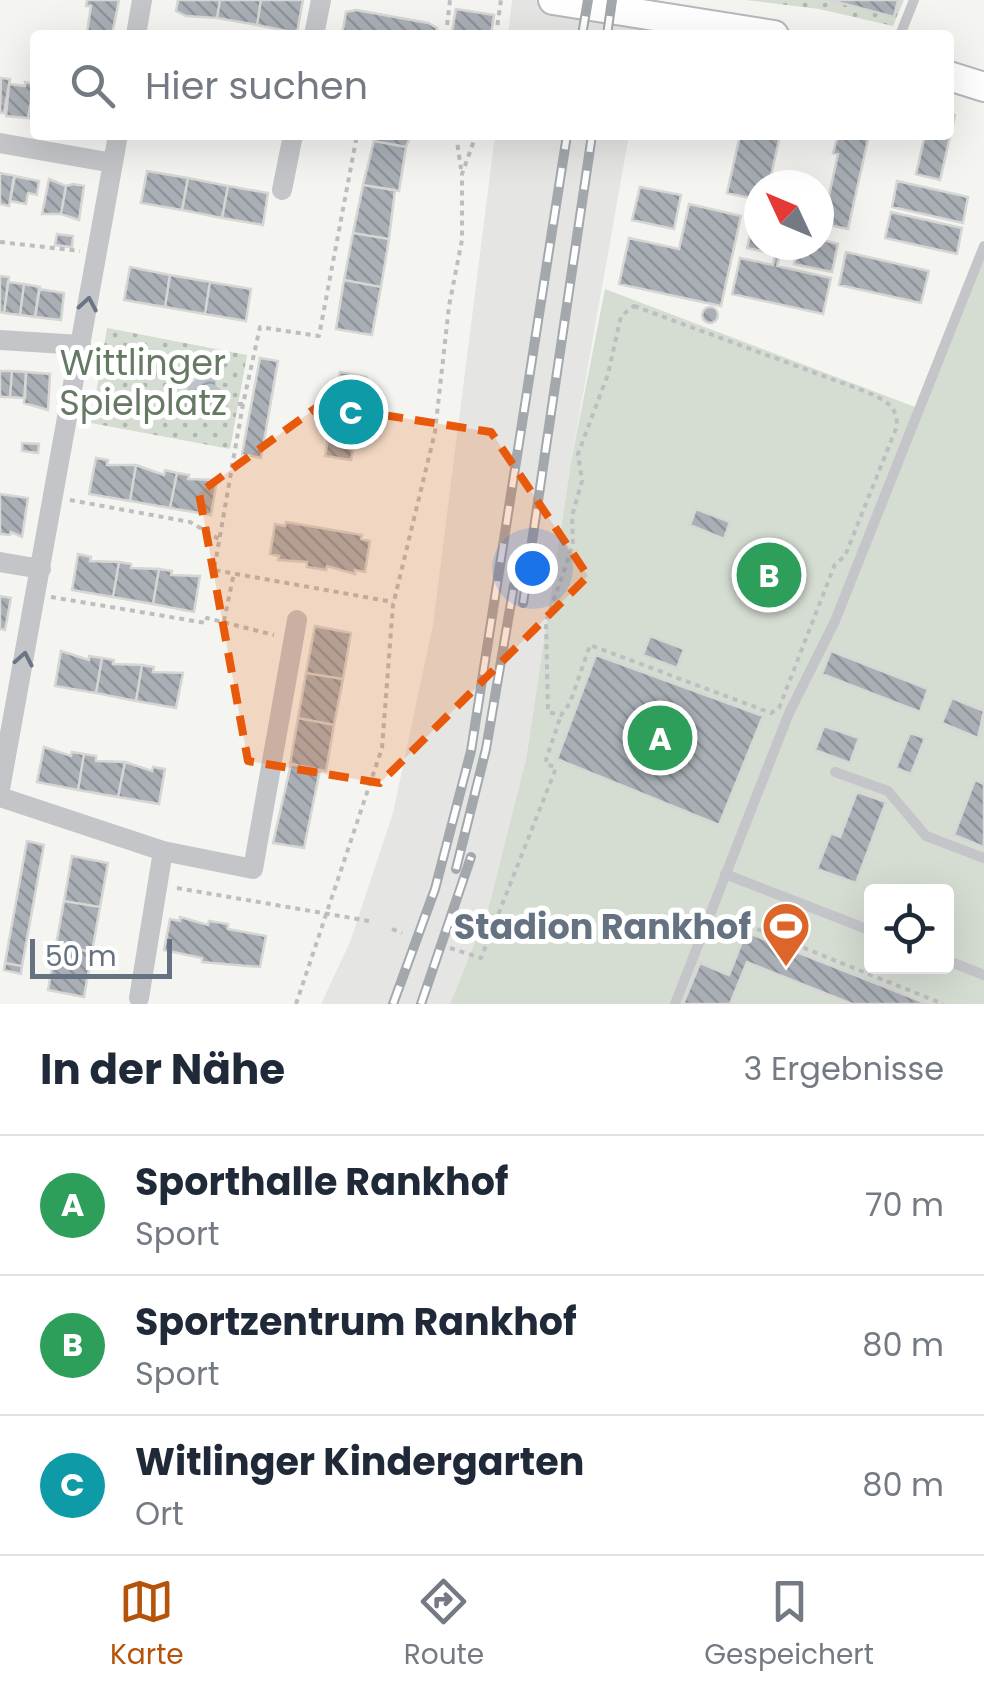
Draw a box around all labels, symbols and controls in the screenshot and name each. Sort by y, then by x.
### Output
search box [30,30,954,140]
icon: search [65,58,120,113]
text: Hier suchen [145,59,368,112]
north arrow [744,170,834,260]
one-way arrow [77,296,98,313]
park label: Wittlinger Spielplatz [59,338,227,427]
pin: C [318,374,384,450]
pin: B [736,538,802,612]
your location [507,543,558,594]
one-way arrow [13,650,34,667]
pin: A [628,700,692,776]
map controls [864,884,954,974]
button: locate [864,884,954,974]
sports icon: Stadion Rankhof [760,900,812,968]
place label: Stadion Rankhof [454,902,751,951]
scale bar [30,934,172,978]
text: 50 m [45,937,116,976]
text: In der Nähe [40,1040,285,1099]
text: 3 Ergebnisse [744,1046,944,1091]
text: Sporthalle Rankhof [135,1155,509,1208]
text: A [61,1182,84,1227]
text: 70 m [865,1182,944,1227]
text: Sport [135,1211,219,1256]
text: Sportzentrum Rankhof [135,1295,577,1348]
text: B [62,1322,83,1367]
text: 80 m [862,1322,944,1367]
text: Sport [135,1351,219,1396]
text: Witlinger Kindergarten [135,1435,584,1488]
text: C [60,1462,85,1507]
text: 80 m [862,1462,944,1507]
text: Ort [135,1491,184,1536]
tab: Karte [110,1574,184,1676]
tab: Route [404,1574,484,1676]
tab: Gespeichert [704,1574,874,1676]

